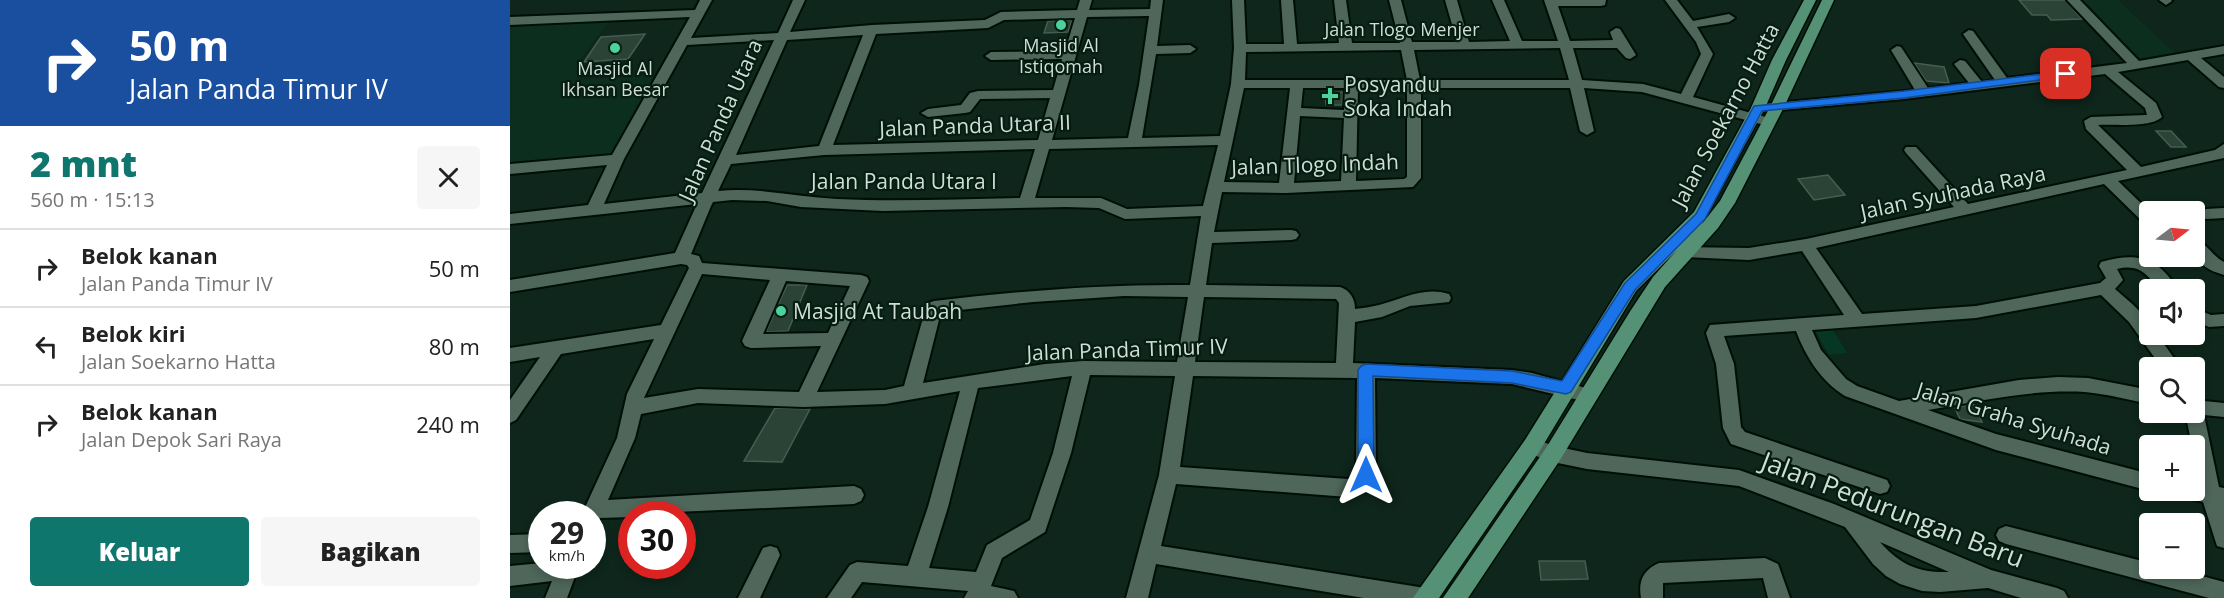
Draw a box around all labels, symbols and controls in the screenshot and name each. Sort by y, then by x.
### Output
text: 50 m [129,16,229,73]
street label: Jalan Tlogo Menjer [1322,17,1480,41]
marker: Masjid Al Istiqomah [1054,18,1068,32]
street label: Jalan Soekarno Hatta [1664,18,1785,214]
icon: right [30,24,108,102]
place label: Masjid Al Istiqomah [1019,33,1103,78]
street label: Jalan Panda Utara [671,35,768,207]
marker: Masjid Al Ikhsan Besar [608,41,622,55]
pin [2040,48,2091,99]
place label: Masjid Al Ikhsan Besar [561,56,669,101]
icon: arrive [2049,57,2082,90]
text: Jalan Panda Timur IV [129,70,388,107]
place label: Posyandu Soka Indah [1344,70,1452,122]
marker: Posyandu Soka Indah [1321,87,1339,105]
street label: Jalan Panda Utara II [877,108,1071,142]
text: 2 mnt [30,139,137,188]
button: close [417,146,480,209]
street label: Jalan Tlogo Indah [1229,147,1399,181]
street label: Jalan Syuhada Raya [1856,159,2048,226]
street label: Jalan Panda Utara I [809,167,997,195]
text: 560 m · 15:13 [30,186,155,213]
north arrow [2139,201,2205,267]
map controls [2139,201,2205,579]
text: Belok kanan [81,240,218,270]
icon: right [30,252,63,285]
text: 50 m [429,253,480,283]
text: Jalan Panda Timur IV [81,270,273,297]
button: sound [2139,279,2205,345]
place label: Masjid At Taubah [793,297,962,325]
marker: Masjid At Taubah [774,304,788,318]
text: Belok kiri [81,318,186,348]
icon: left [30,330,63,363]
text: 80 m [429,331,480,361]
street label: Jalan Panda Timur IV [1024,331,1229,367]
text: Jalan Soekarno Hatta [81,348,276,375]
button: search [2139,357,2205,423]
street label: Jalan Graha Syuhada [1911,374,2115,461]
text: Belok kanan [81,396,218,426]
icon: right [30,408,63,441]
text: 240 m [416,409,480,439]
text: Jalan Depok Sari Raya [81,426,282,453]
button: + [2139,435,2205,501]
street label: Jalan Pedurungan Baru [1754,441,2030,576]
position arrow [1334,443,1398,507]
speed limit sign: 30 [618,501,696,579]
text: 29 [550,512,584,553]
button: − [2139,513,2205,579]
button: Keluar [30,517,249,586]
button: Bagikan [261,517,480,586]
text: km/h [549,545,585,565]

